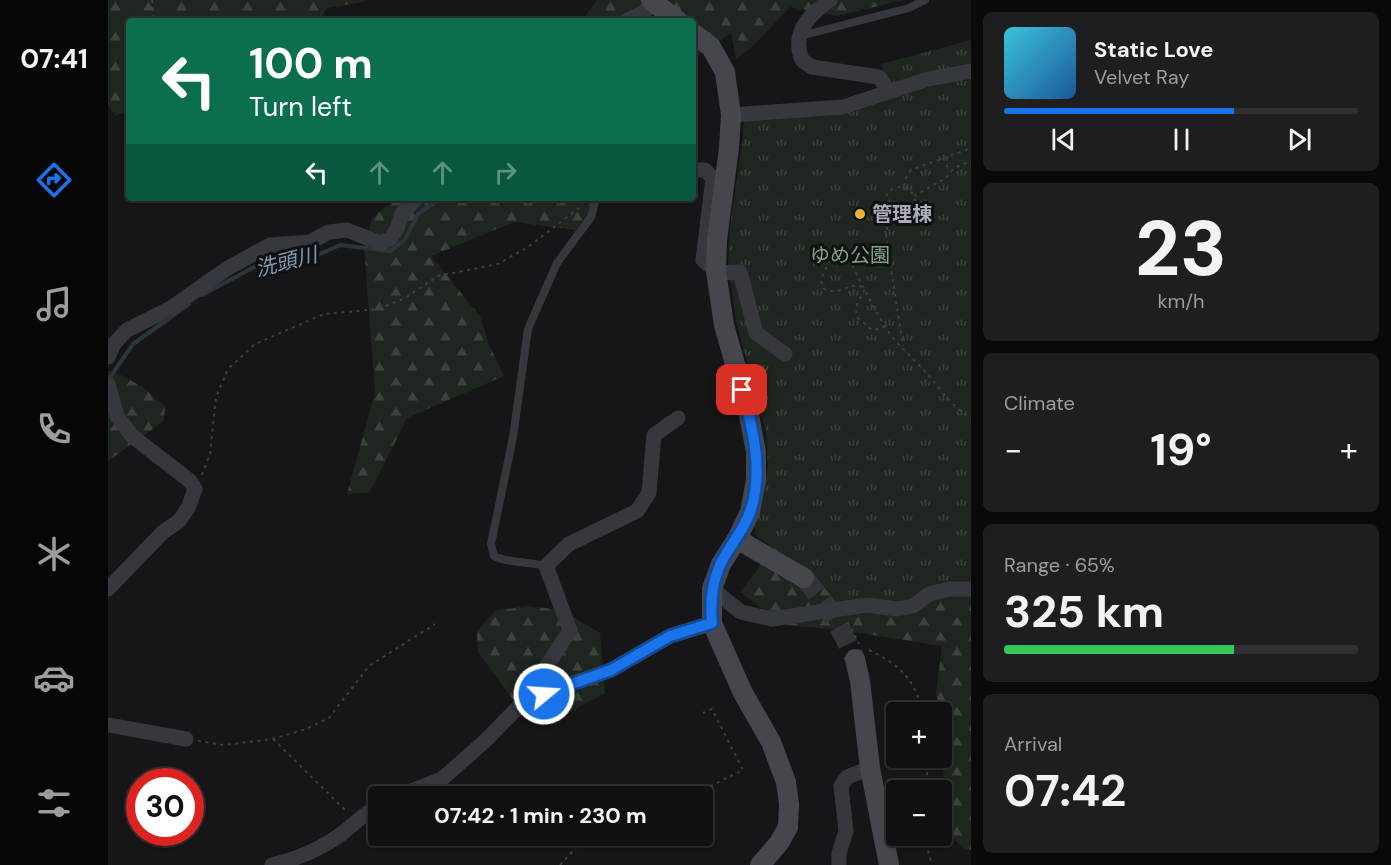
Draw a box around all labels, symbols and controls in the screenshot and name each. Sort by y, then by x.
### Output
text: Static Love [1094,35,1214,64]
text: 100 m [249,36,373,91]
text: 07:41 [20,41,88,76]
icon: left [150,42,228,120]
text: Velvet Ray [1094,64,1189,90]
text: Turn left [249,89,352,124]
icon: previous [1047,123,1080,156]
icon: pause [1165,123,1198,156]
icon: next [1283,123,1316,156]
icon: left [300,156,333,189]
icon: ahead [363,156,396,189]
icon: ahead [426,156,459,189]
icon: right [489,156,522,189]
icon: directions [33,159,75,201]
text: 23 [1135,198,1227,299]
place label: 管理棟 [872,201,932,227]
marker: 管理棟 [853,207,867,221]
water label: 洗頭川 [252,240,322,283]
park label: ゆめ公園 [810,242,890,268]
icon: music [33,283,75,325]
text: km/h [1157,288,1205,314]
pin [716,364,767,415]
icon: arrive [725,373,758,406]
text: Climate [1004,390,1075,416]
icon: phone [33,408,75,450]
text: 19° [1150,420,1212,479]
text: − [1004,428,1022,471]
text: + [1340,428,1358,471]
icon: climate [33,533,75,575]
text: Range · 65% [1004,552,1115,578]
text: 325 km [1004,582,1164,641]
icon: car [33,657,75,699]
position arrow [512,662,576,726]
map controls [886,702,952,846]
button: + [886,702,952,768]
text: Arrival [1004,731,1062,757]
text: 07:42 [1004,761,1126,820]
speed limit sign: 30 [126,768,204,846]
button: − [886,780,952,846]
icon: filters [33,782,75,824]
text: 07:42 · 1 min · 230 m [434,801,647,830]

